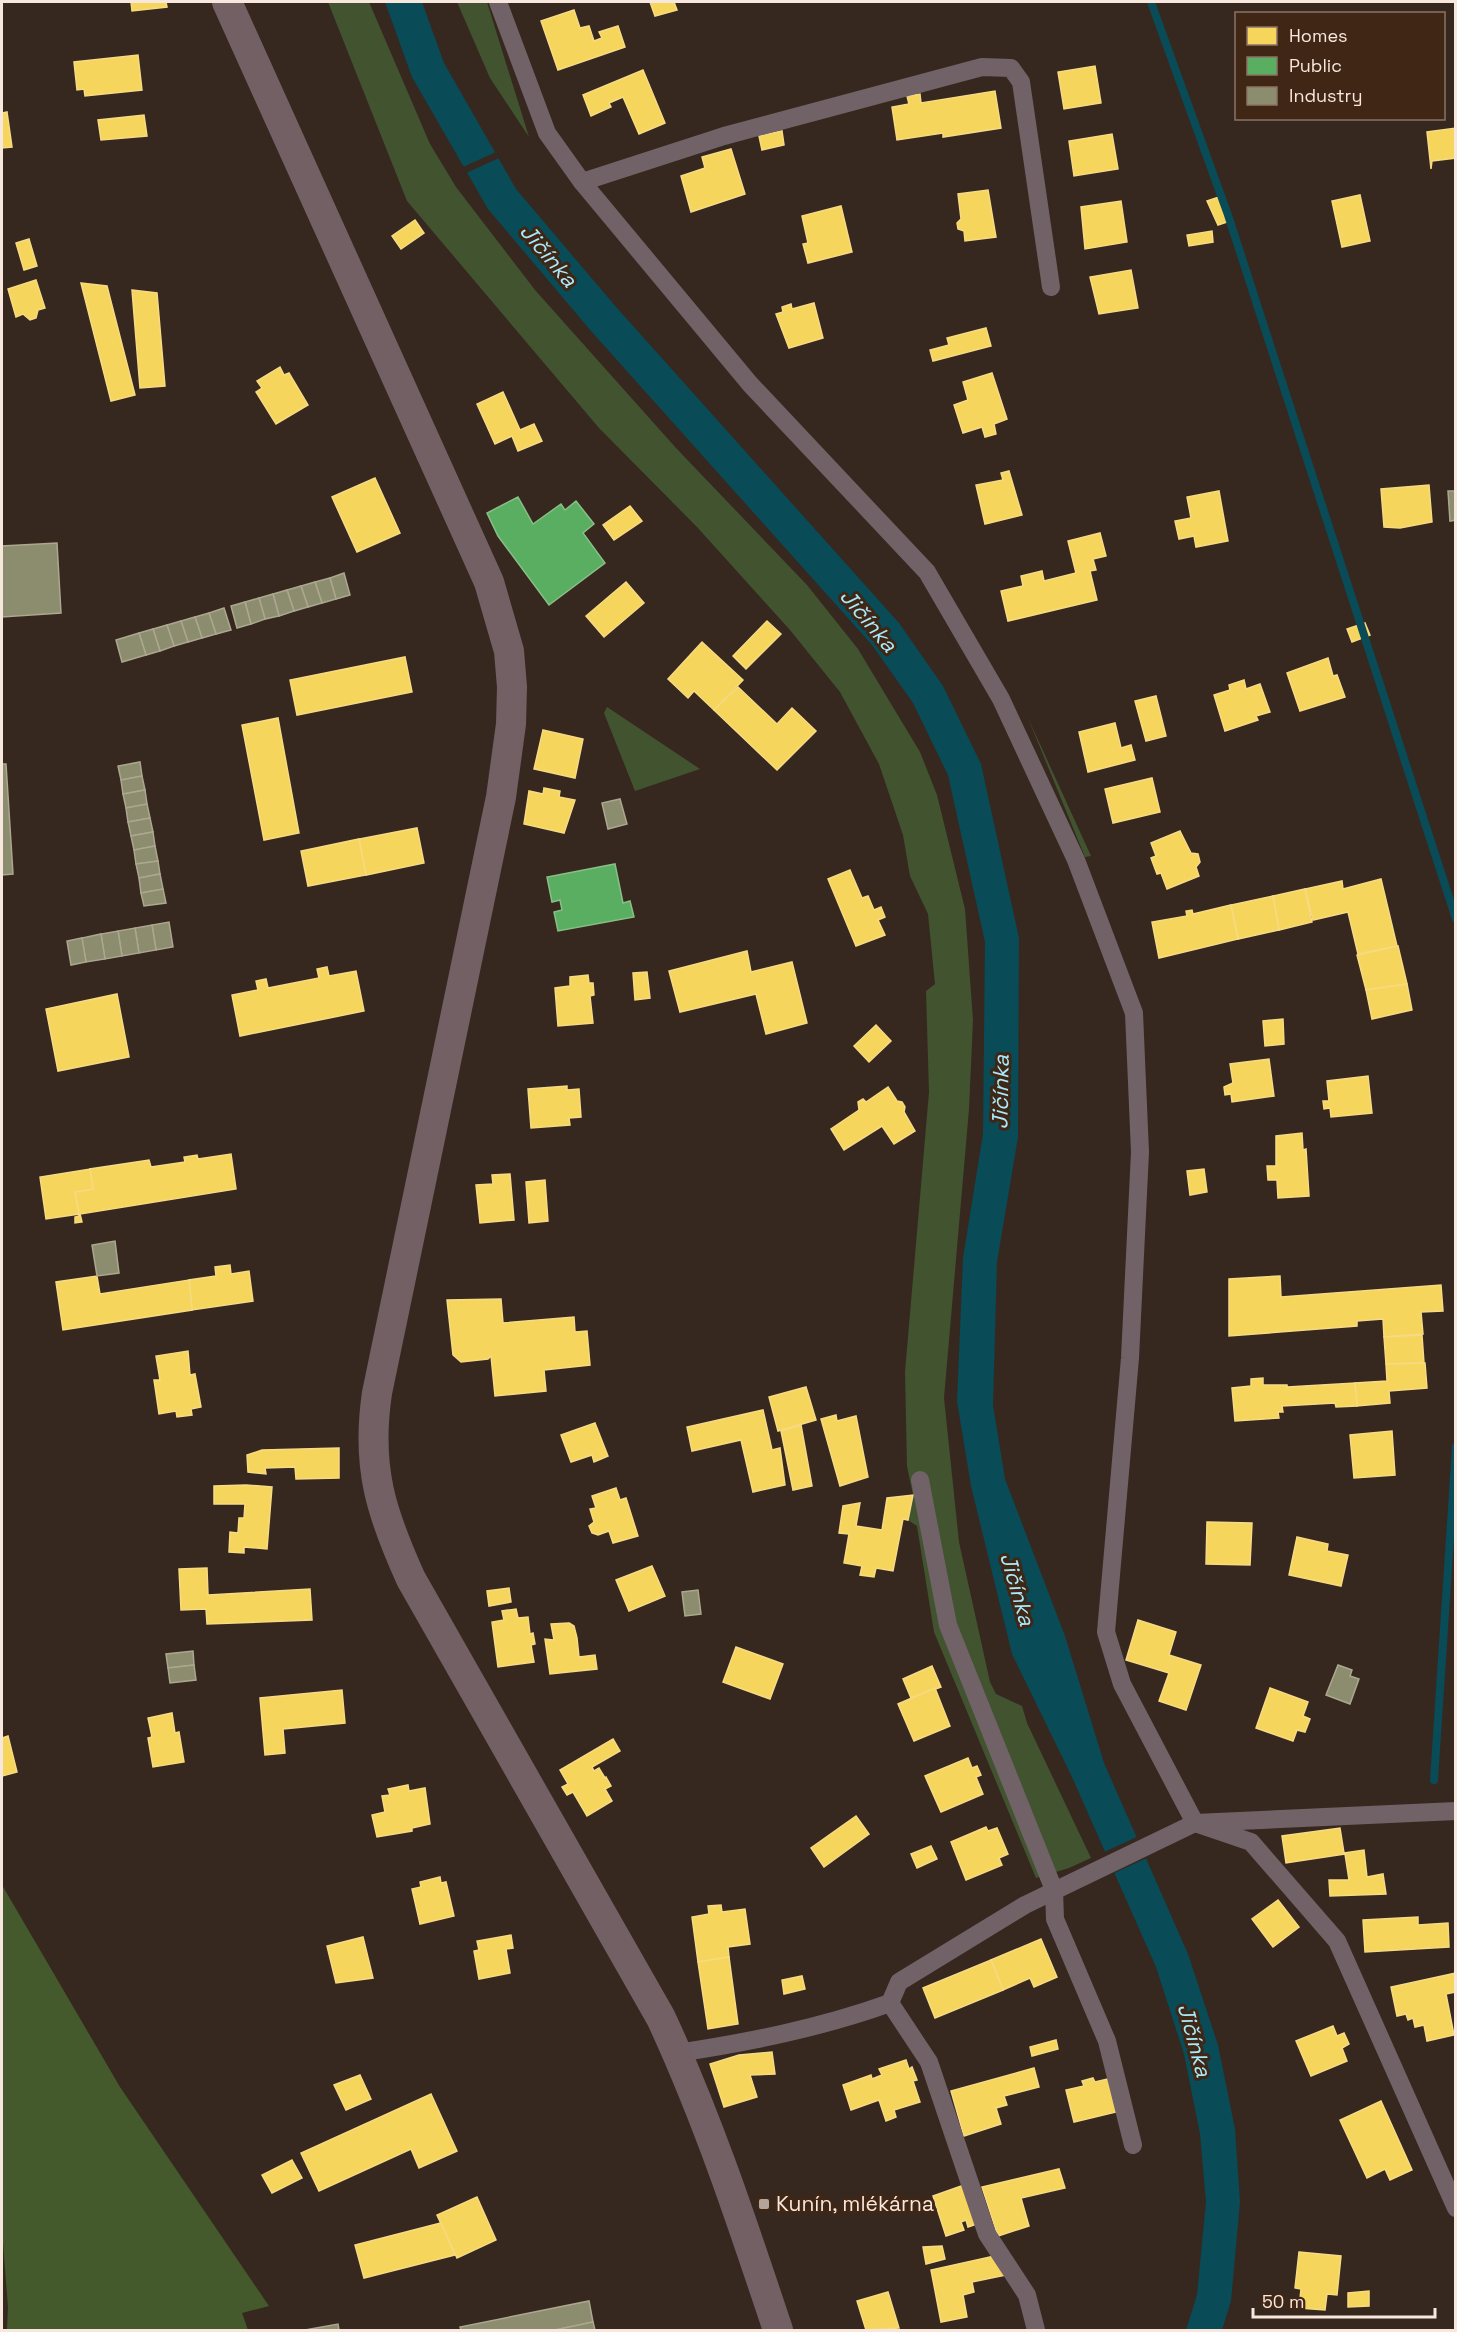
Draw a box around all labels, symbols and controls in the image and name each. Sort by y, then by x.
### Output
legend [1235,12,1445,120]
text: Homes [1289,24,1348,47]
text: Public [1289,54,1342,77]
text: Industry [1289,84,1362,107]
water label: Jičínka [514,217,584,293]
water label: Jičínka [834,582,904,658]
water label: Jičínka [985,1054,1015,1130]
water label: Jičínka [994,1549,1042,1629]
water label: Jičínka [1172,2000,1218,2080]
place label: Kunín, mlékárna [776,2190,934,2217]
marker: Kunín, mlékárna [757,2197,771,2211]
scale bar [1253,2281,1434,2319]
text: 50 m [1262,2290,1304,2313]

